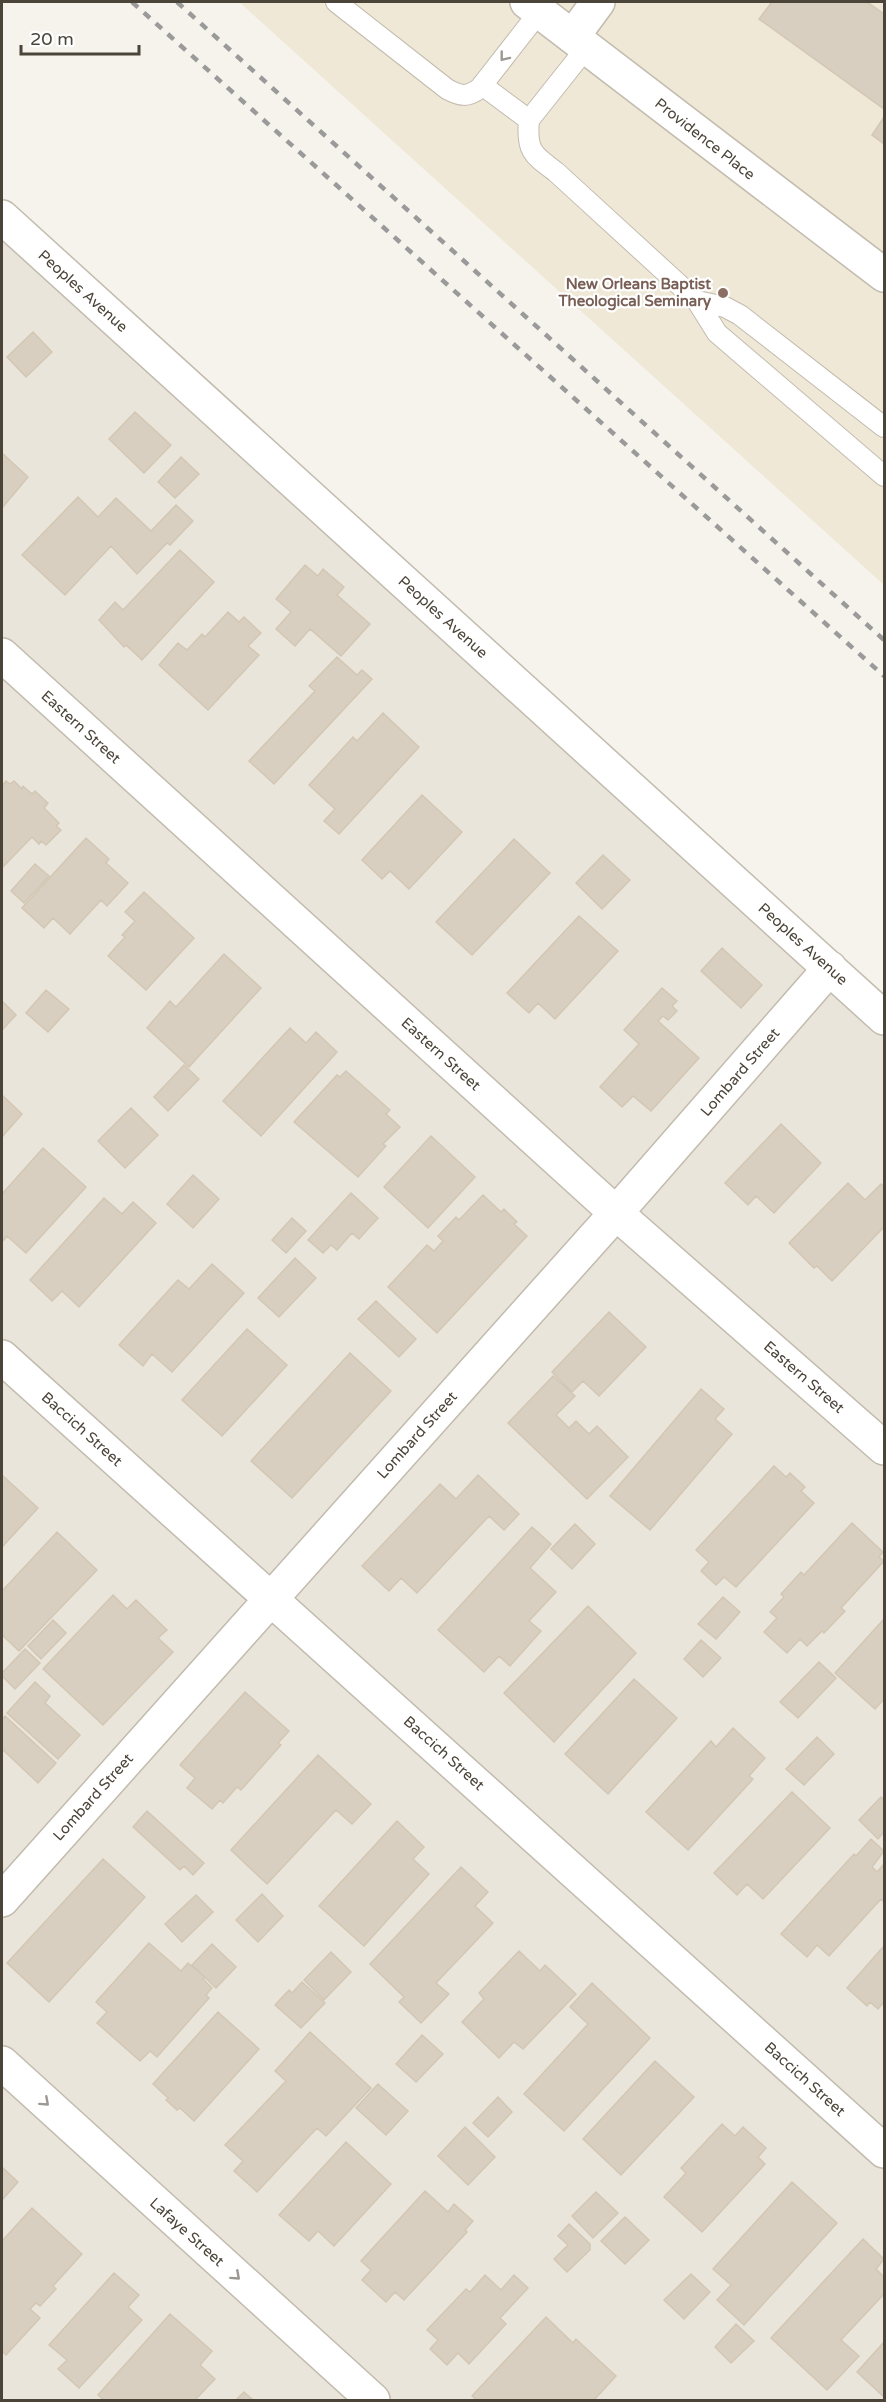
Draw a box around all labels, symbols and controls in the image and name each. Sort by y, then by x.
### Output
scale bar [21,18,140,56]
text: 20 m [30,28,74,50]
one-way arrow [500,50,511,61]
street label: Providence Place [651,94,759,184]
street label: Peoples Avenue [35,246,131,336]
place label: New Orleans Baptist Theological Seminary [557,275,711,311]
marker: New Orleans Baptist Theological Seminary [716,286,730,300]
street label: Peoples Avenue [395,572,491,662]
street label: Eastern Street [38,687,125,768]
street label: Peoples Avenue [755,899,851,989]
street label: Eastern Street [398,1014,485,1095]
street label: Lombard Street [697,1024,783,1120]
street label: Eastern Street [760,1337,848,1417]
street label: Lombard Street [373,1387,461,1482]
street label: Baccich Street [38,1388,126,1470]
street label: Baccich Street [400,1712,488,1794]
street label: Lombard Street [49,1749,137,1844]
street label: Baccich Street [761,2038,849,2120]
one-way arrow [38,2095,49,2106]
street label: Lafaye Street [146,2194,228,2270]
one-way arrow [229,2269,239,2280]

